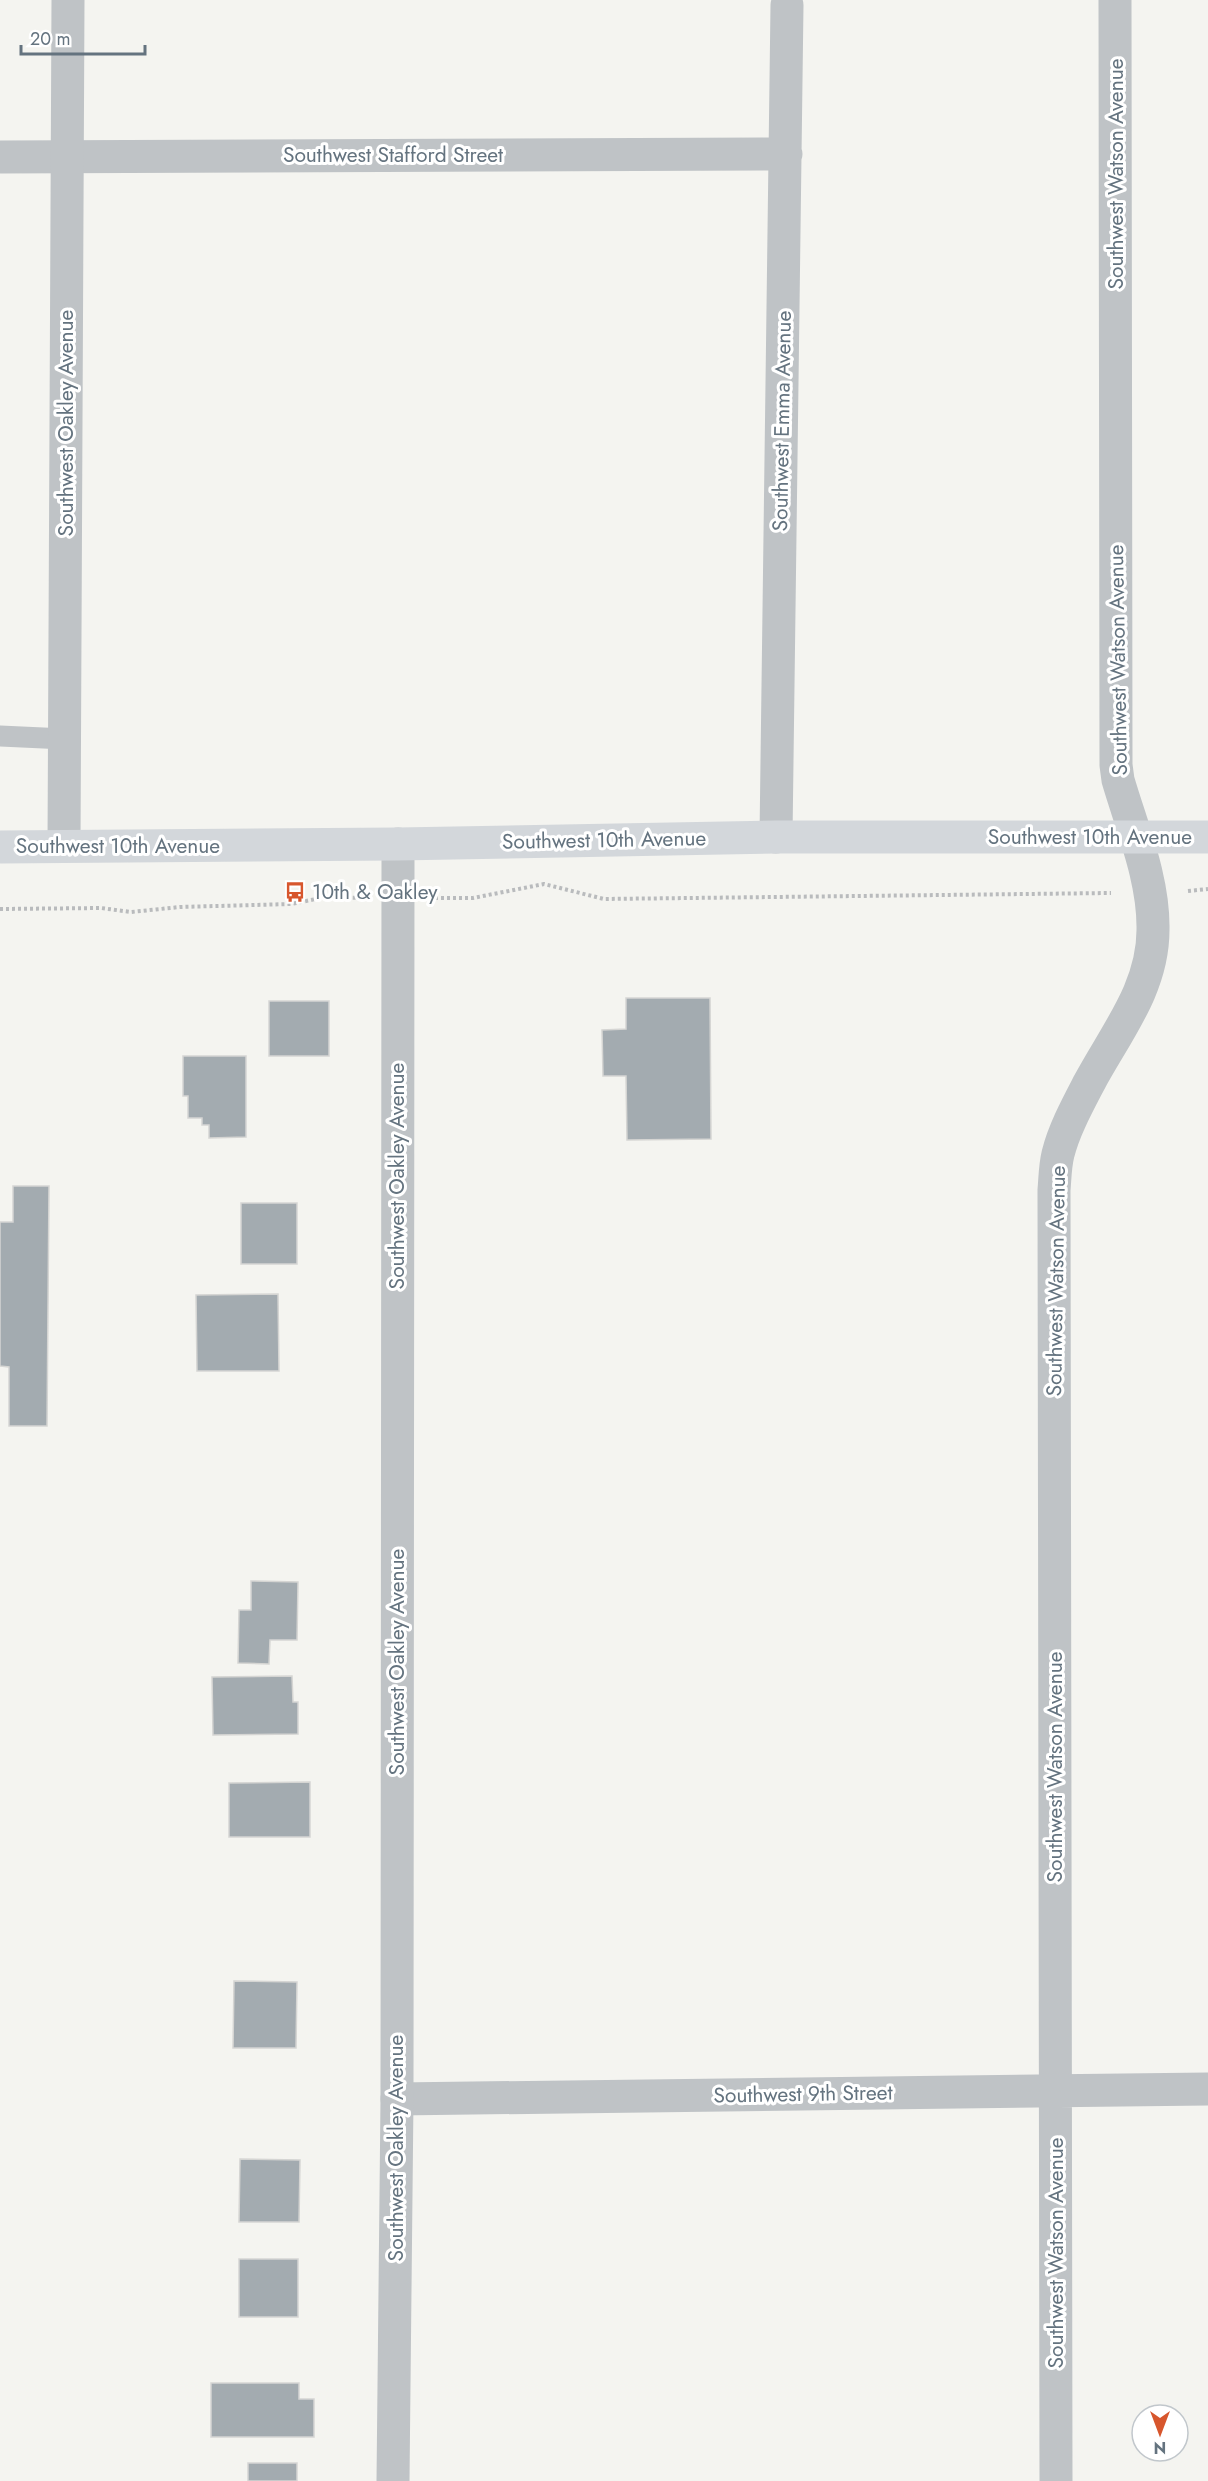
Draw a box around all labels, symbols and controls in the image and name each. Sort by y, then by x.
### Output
scale bar [21,18,146,56]
text: 20 m [30,26,70,52]
street label: Southwest Watson Avenue [1101,58,1131,290]
street label: Southwest Stafford Street [283,140,503,170]
street label: Southwest Oakley Avenue [51,309,81,536]
street label: Southwest Emma Avenue [765,310,799,532]
street label: Southwest Watson Avenue [1101,544,1135,776]
street label: Southwest 10th Avenue [988,822,1192,852]
street label: Southwest 10th Avenue [502,823,707,857]
street label: Southwest 10th Avenue [16,831,220,861]
place label: 10th & Oakley [312,877,438,907]
bus stop icon: 10th & Oakley [283,880,307,904]
street label: Southwest Oakley Avenue [382,1062,412,1289]
street label: Southwest Watson Avenue [1039,1165,1073,1397]
street label: Southwest Oakley Avenue [382,1548,412,1775]
street label: Southwest Watson Avenue [1040,1651,1070,1883]
street label: Southwest Oakley Avenue [381,2034,411,2261]
street label: Southwest 9th Street [713,2077,893,2111]
street label: Southwest Watson Avenue [1041,2137,1071,2369]
north arrow [1130,2403,1190,2463]
text: N [1154,2436,1166,2459]

